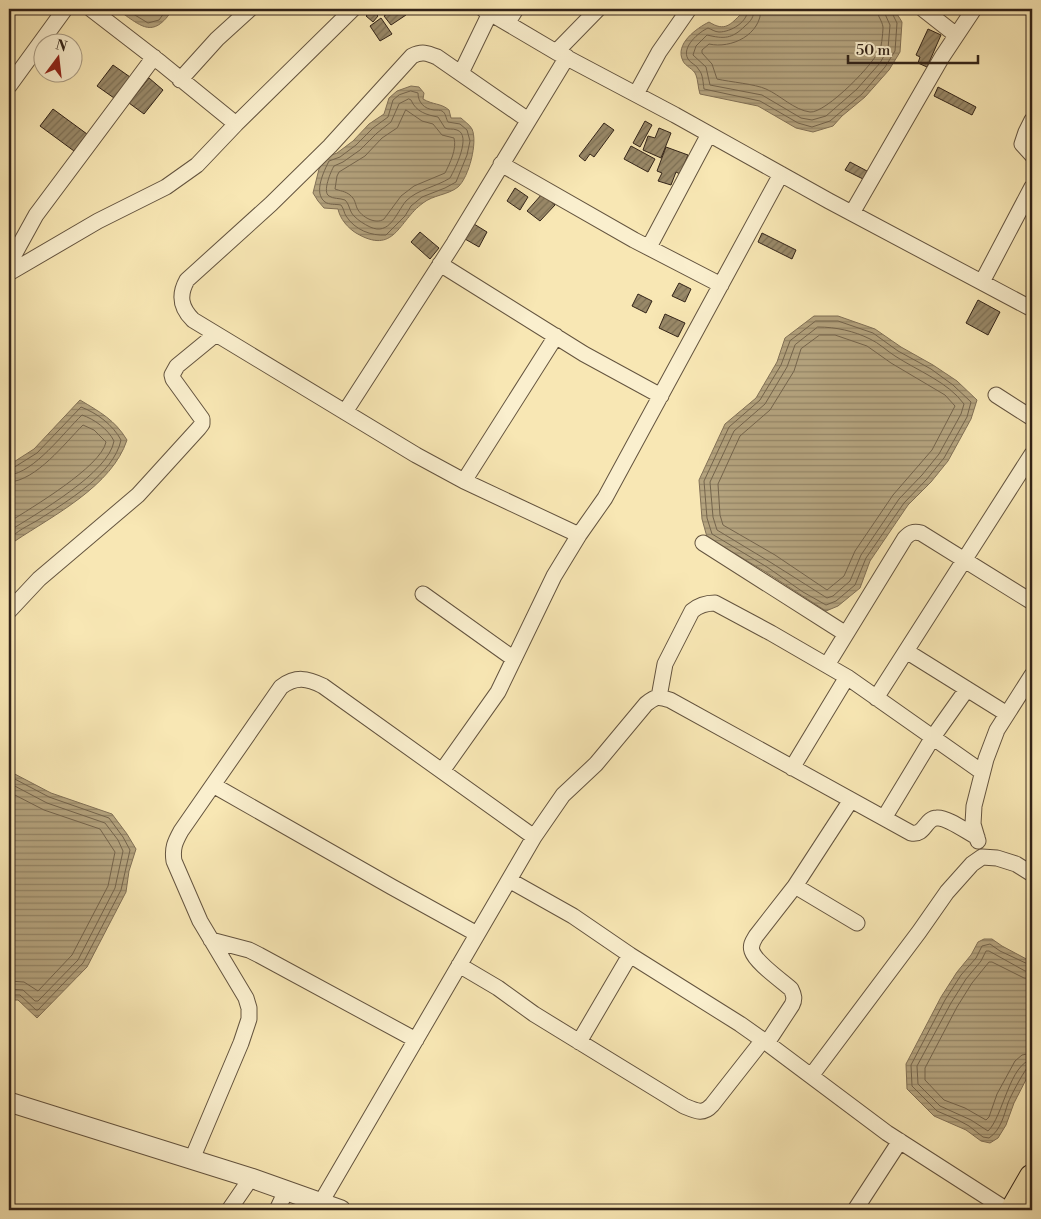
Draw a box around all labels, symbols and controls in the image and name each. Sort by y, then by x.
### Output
north arrow [32,32,82,82]
scale bar [848,32,978,64]
text: N [53,36,69,57]
text: 50 m [856,41,890,60]

